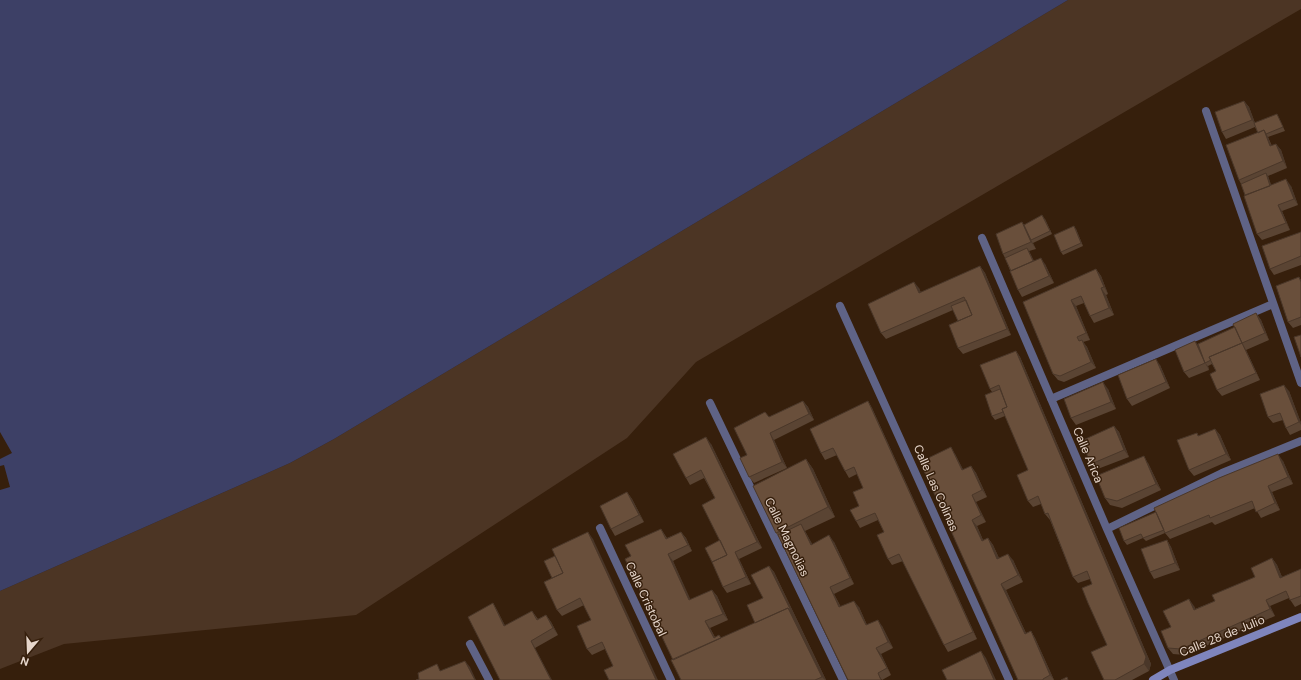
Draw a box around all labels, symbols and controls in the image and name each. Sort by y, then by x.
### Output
street label: Calle Arica [1069,425,1107,485]
street label: Calle Las Colinas [910,442,962,534]
street label: Calle Magnolias [761,495,813,579]
street label: Calle Cristobal [622,559,670,639]
street label: Calle 28 de Julio [1177,612,1267,660]
north arrow [8,632,48,672]
text: N [19,654,31,669]

